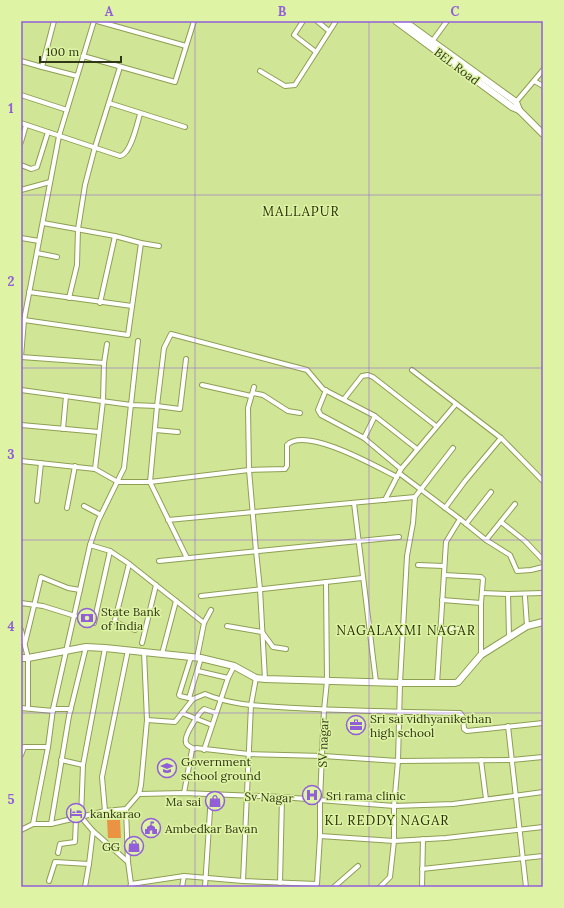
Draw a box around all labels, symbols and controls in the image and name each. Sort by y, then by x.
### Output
text: A [105,3,114,20]
text: B [278,3,287,20]
text: C [451,3,460,20]
scale bar [40,38,121,64]
text: 100 m [46,44,79,59]
street label: BEL Road [431,44,483,88]
text: 1 [8,100,14,117]
district label: MALLAPUR [262,203,340,220]
text: 2 [8,273,15,290]
text: 3 [7,446,15,463]
place label: State Bank of India [101,604,161,633]
bank icon: State Bank of India [76,607,98,629]
text: 4 [7,618,15,635]
district label: NAGALAXMI NAGAR [336,622,476,639]
place label: Sri sai vidhyanikethan high school [370,711,492,740]
office icon: Sri sai vidhyanikethan high school [345,714,367,736]
street label: SV nagar [315,717,331,768]
place label: Government school ground [181,754,261,783]
school or university icon: Government school ground [156,757,178,779]
hospital icon: Sri rama clinic [301,784,323,806]
place label: Sri rama clinic [326,788,406,803]
street label: Sv Nagar [244,789,295,805]
shop icon: Ma sai [204,790,226,812]
text: 5 [7,791,15,808]
place label: Ma sai [166,794,201,809]
hotel icon: kankarao [65,802,87,824]
place label: kankarao [90,806,141,821]
district label: KL REDDY NAGAR [325,812,449,829]
public building icon: Ambedkar Bavan [140,817,162,839]
place label: Ambedkar Bavan [164,821,258,836]
shop icon: GG [123,835,145,857]
place label: GG [102,839,120,854]

